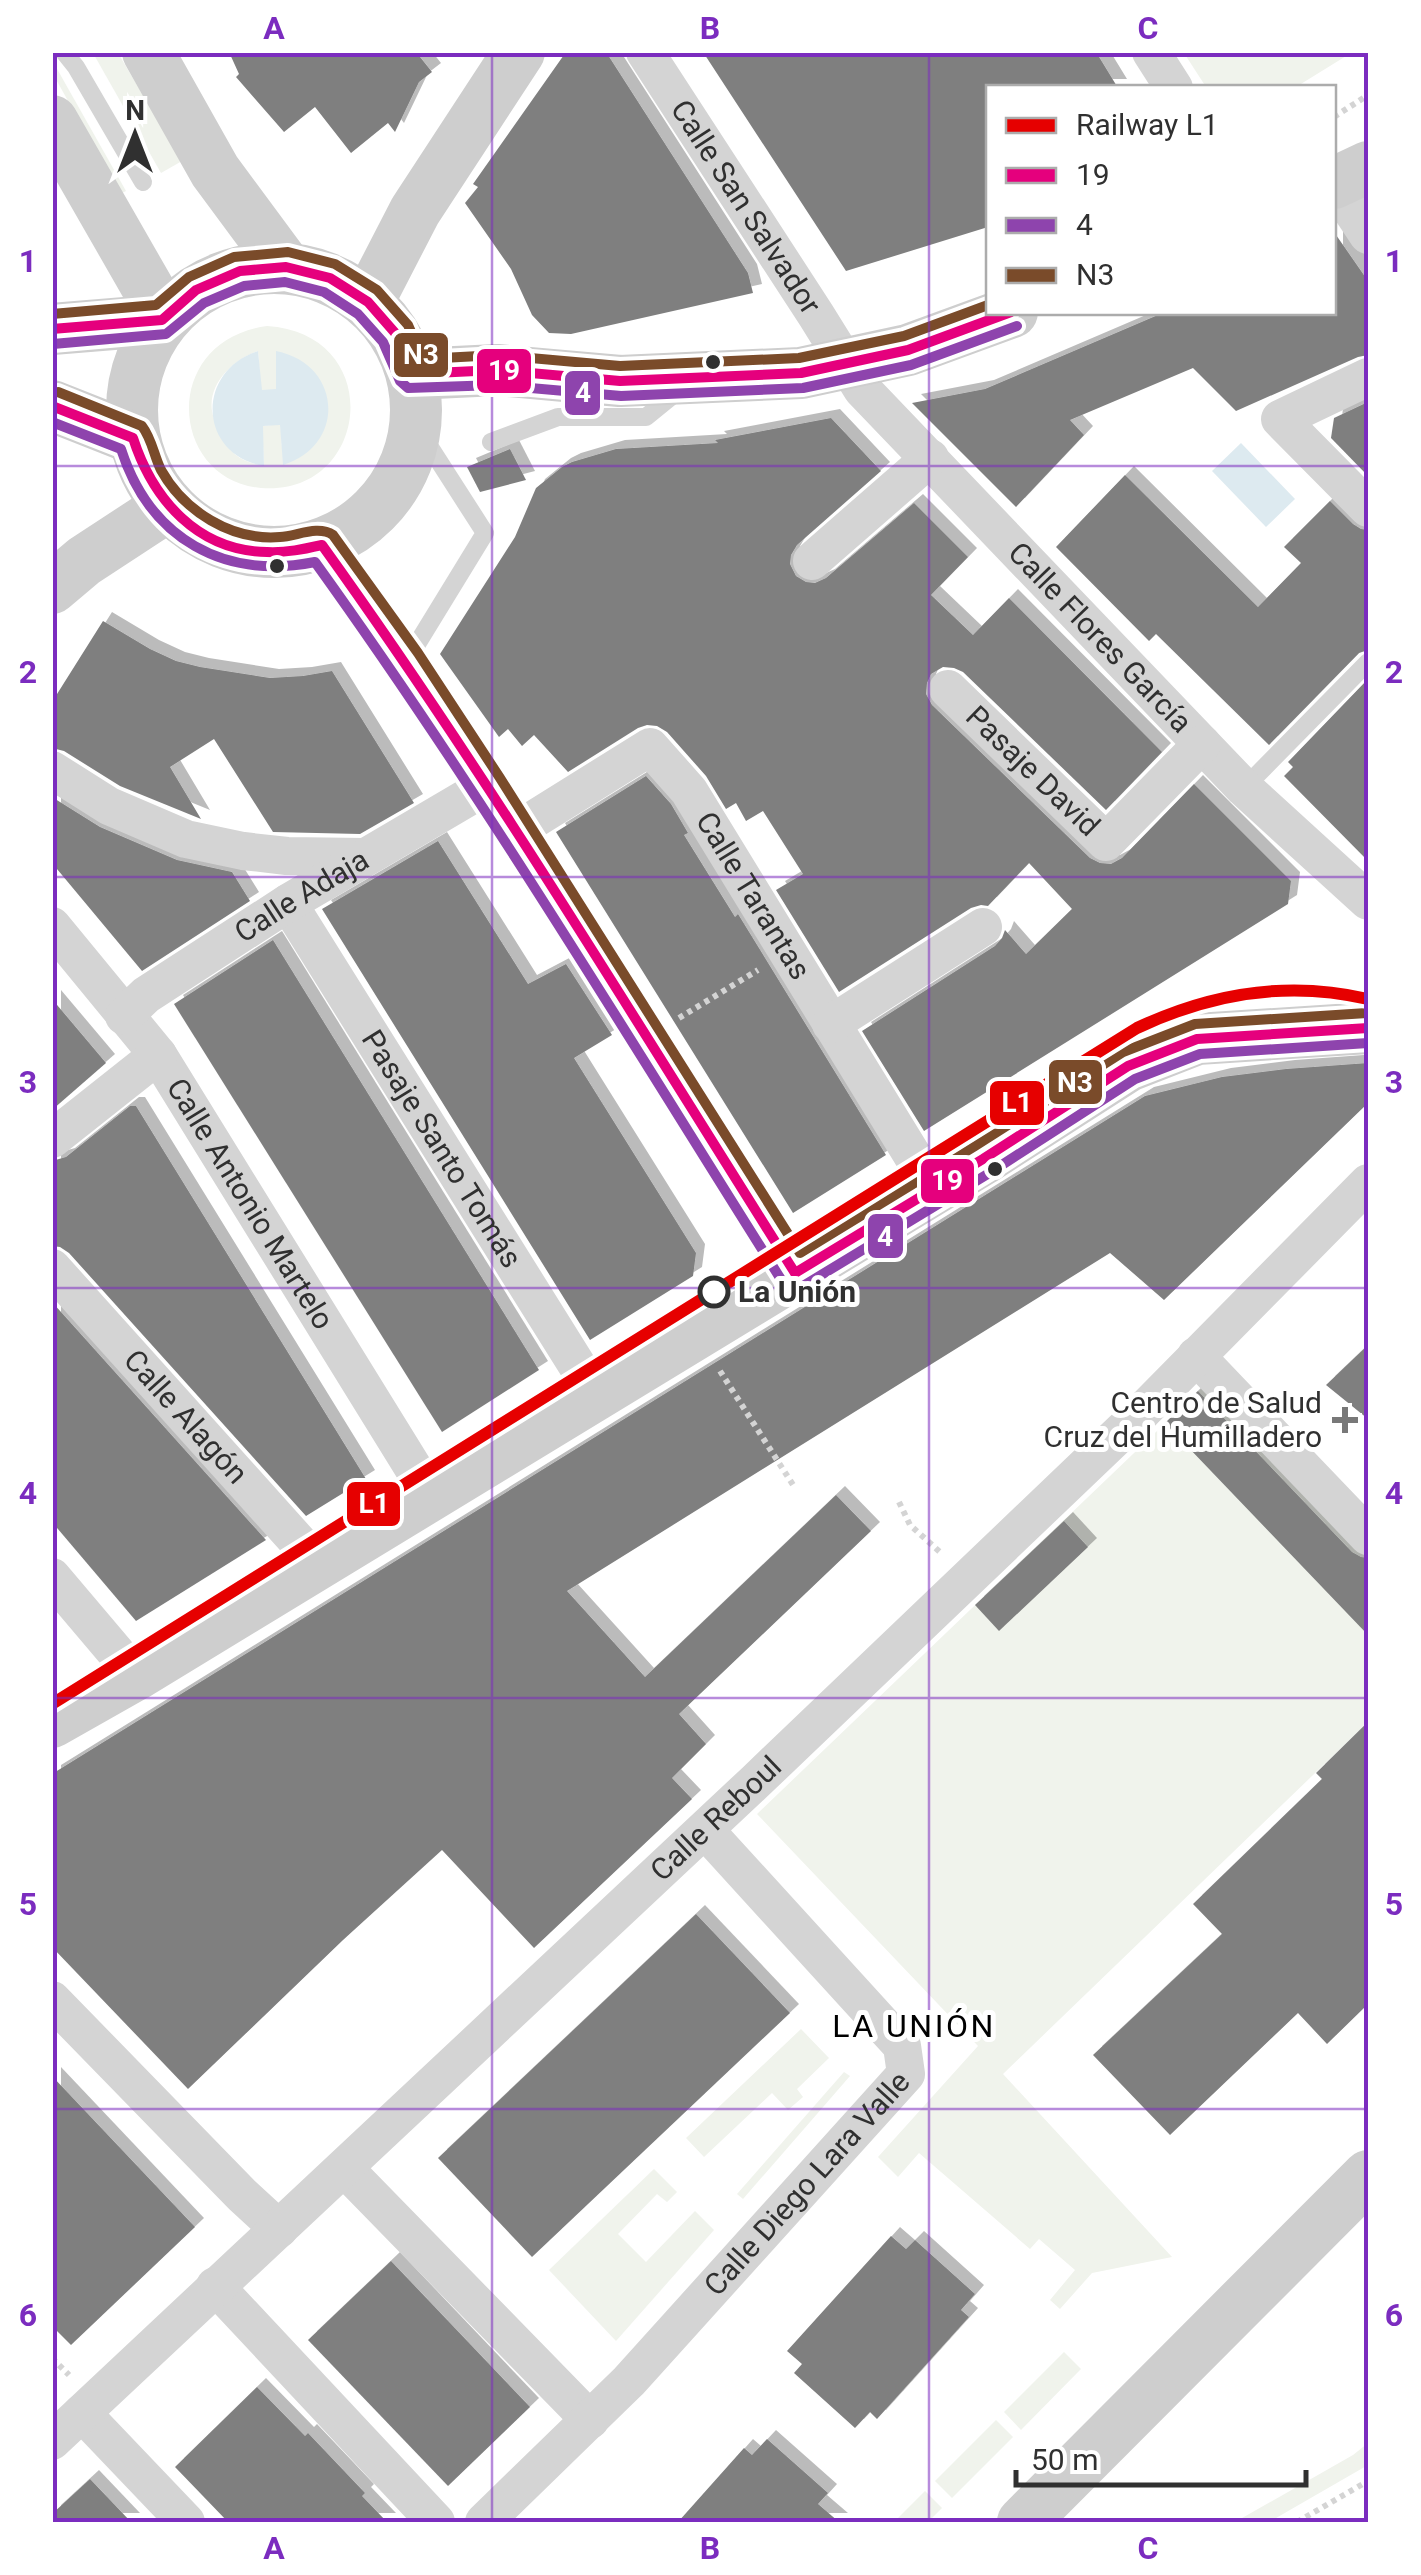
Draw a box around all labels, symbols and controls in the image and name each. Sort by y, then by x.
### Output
text: A [263,9,285,47]
text: B [700,9,720,47]
text: C [1138,9,1158,47]
north arrow [85,85,185,185]
legend [986,85,1336,315]
street label: Calle San Salvador [664,93,829,320]
text: N [125,94,145,127]
text: Railway L1 [1076,107,1219,142]
text: 19 [1076,157,1110,192]
text: 4 [1076,207,1093,242]
text: 1 [19,242,37,280]
text: 1 [1385,242,1403,280]
text: N3 [1076,257,1114,292]
line badge: N3 [392,331,450,379]
text: N3 [403,338,439,371]
line badge: 19 [475,347,533,395]
unlabelled marker [703,352,723,372]
text: 19 [488,354,520,387]
line badge: 4 [563,369,602,417]
text: 4 [575,376,591,409]
street label: Calle Flores García [1001,535,1199,740]
unlabelled marker [267,556,287,576]
text: 2 [19,653,37,691]
text: 2 [1385,653,1403,691]
street label: Pasaje David [959,698,1107,843]
street label: Calle Tarantas [689,805,818,986]
street label: Calle Adaja [228,842,375,950]
street label: Pasaje Santo Tomás [355,1023,529,1274]
line badge: N3 [1047,1058,1104,1106]
text: 3 [19,1063,37,1101]
text: 3 [1385,1063,1403,1101]
text: N3 [1057,1066,1093,1099]
street label: Calle Antonio Martelo [160,1072,341,1336]
line badge: L1 [988,1079,1046,1127]
text: L1 [1001,1086,1033,1119]
line badge: 19 [919,1157,976,1205]
unlabelled marker [985,1159,1005,1179]
text: 19 [931,1164,963,1197]
line badge: 4 [866,1212,905,1260]
text: 4 [877,1220,893,1253]
place label: La Unión [738,1274,856,1309]
marker: La Unión [699,1277,729,1307]
street label: Calle Alagón [117,1342,255,1490]
place label: Centro de Salud Cruz del Humilladero [1044,1385,1322,1454]
marker: Centro de Salud Cruz del Humilladero [1332,1407,1358,1433]
text: 4 [19,1474,37,1512]
text: 4 [1385,1474,1403,1512]
line badge: L1 [345,1480,402,1528]
text: L1 [358,1487,390,1520]
street label: Calle Reboul [643,1749,788,1888]
text: 5 [19,1885,37,1923]
text: 5 [1385,1885,1403,1923]
district label: LA UNIÓN [832,2007,996,2045]
street label: Calle Diego Lara Valle [697,2064,917,2302]
text: 6 [19,2296,37,2334]
text: 6 [1385,2296,1403,2334]
scale bar [1016,2425,1306,2487]
text: 50 m [1031,2442,1098,2477]
text: A [263,2529,285,2567]
text: B [700,2529,720,2567]
text: C [1138,2529,1158,2567]

